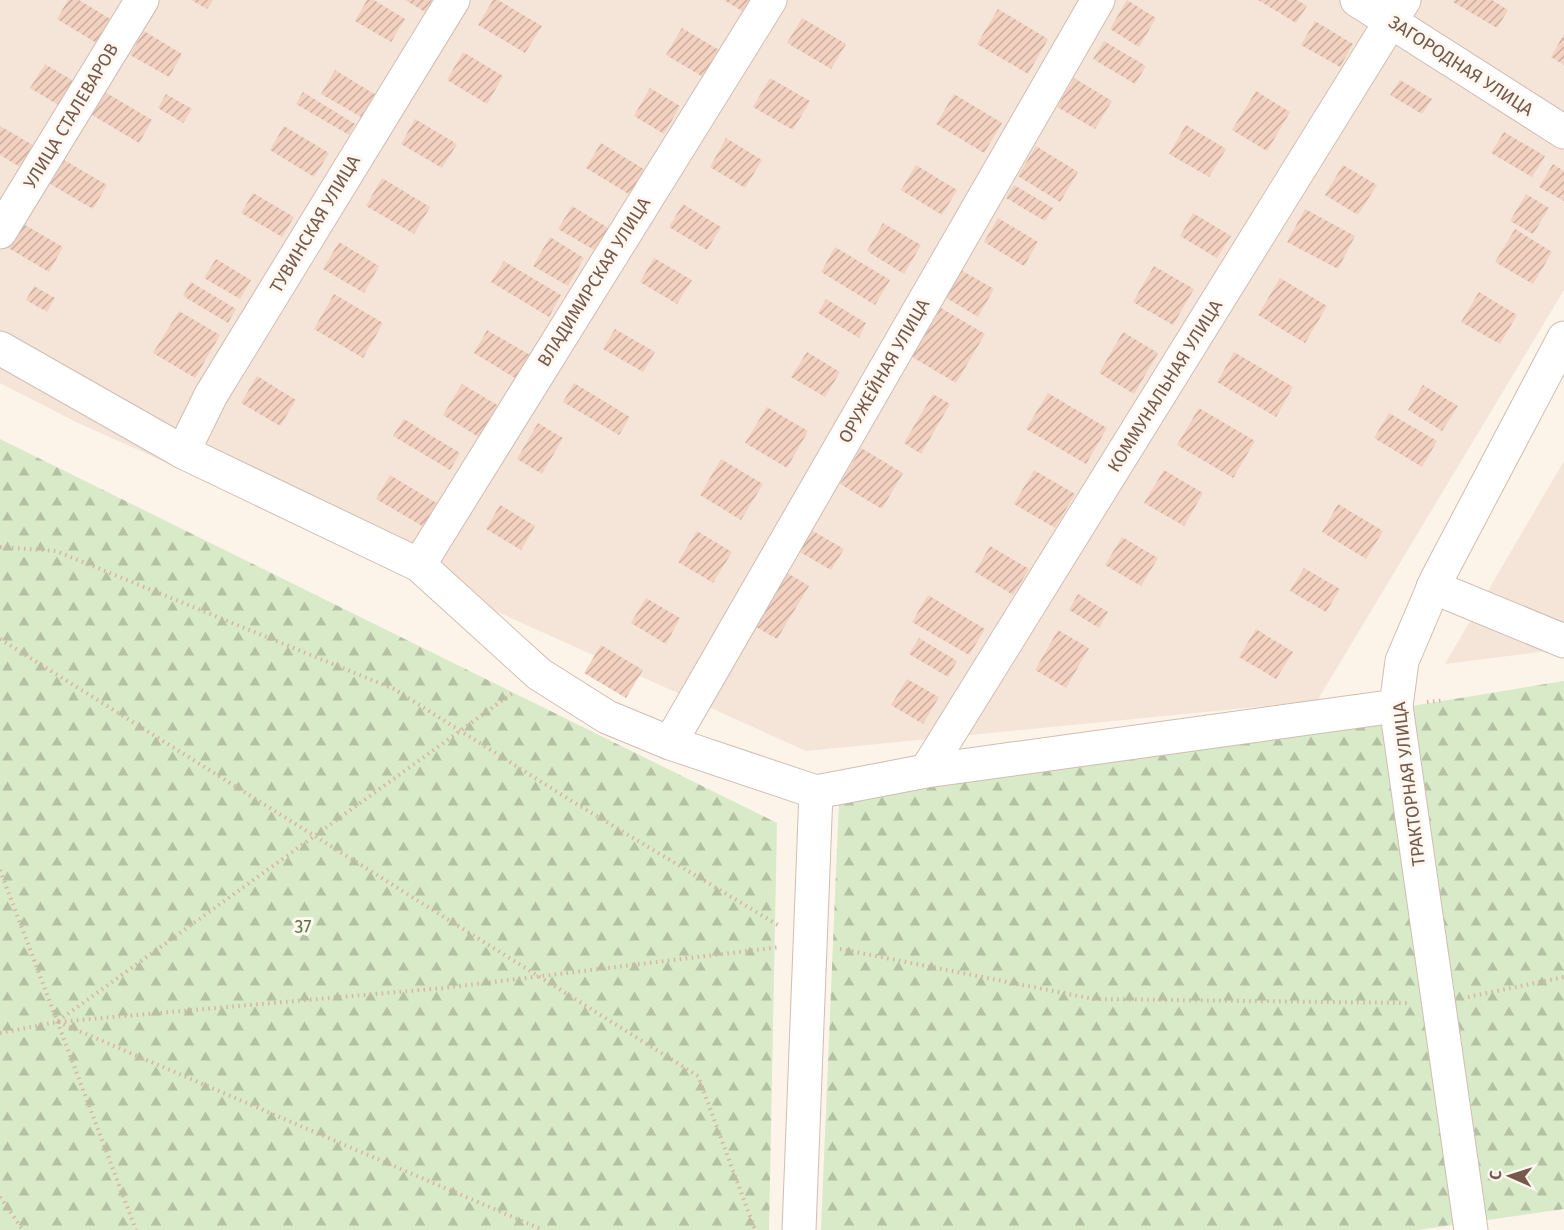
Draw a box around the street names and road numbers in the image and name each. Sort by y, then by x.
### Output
street label: ЗАГОРОДНАЯ УЛИЦА [1385,11,1538,121]
street label: УЛИЦА СТАЛЕВАРОВ [19,39,123,193]
street label: ТУВИНСКАЯ УЛИЦА [265,150,365,297]
street label: ВЛАДИМИРСКАЯ УЛИЦА [533,193,656,371]
street label: ОРУЖЕЙНАЯ УЛИЦА [834,294,935,447]
street label: КОММУНАЛЬНАЯ УЛИЦА [1103,295,1227,476]
street label: ТРАКТОРНАЯ УЛИЦА [1388,700,1430,867]

